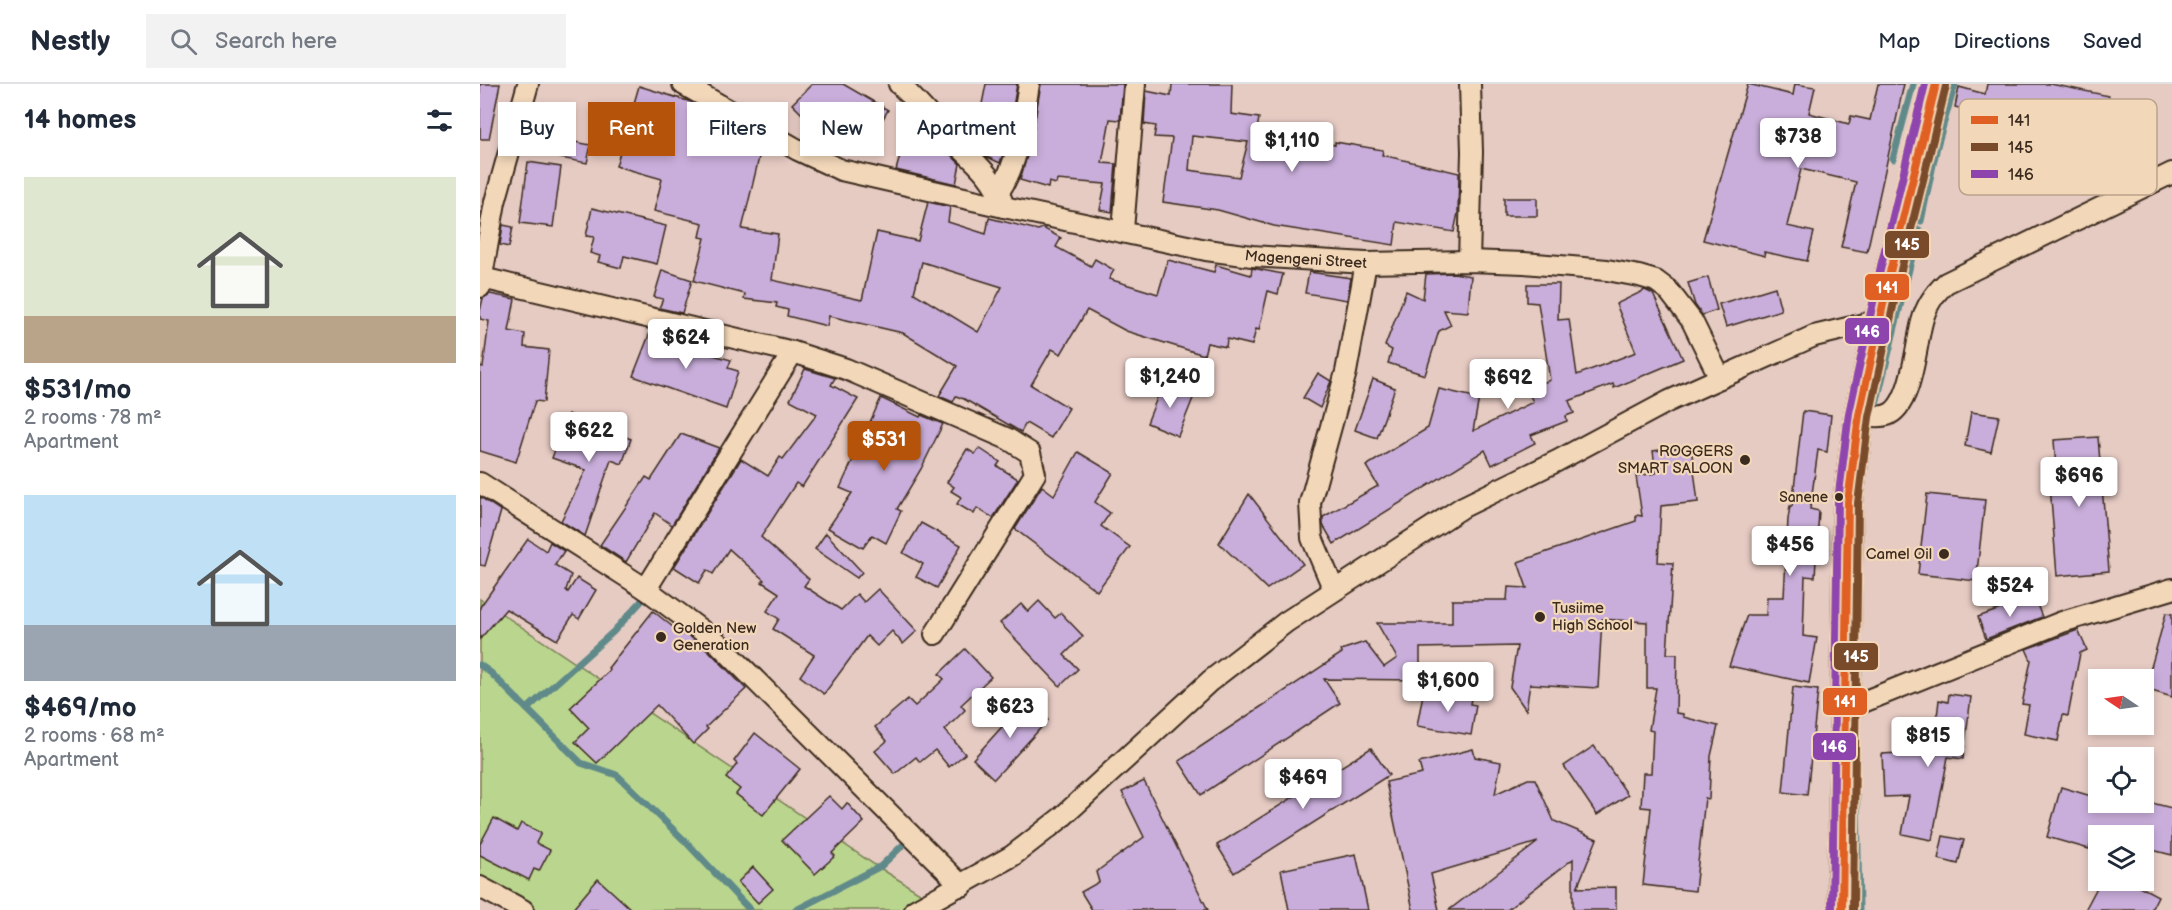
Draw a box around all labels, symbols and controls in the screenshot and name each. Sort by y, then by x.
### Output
search box [146,14,566,68]
text: Nestly [30,25,110,58]
icon: search [167,25,200,58]
text: Search here [215,28,337,55]
text: Map [1878,29,1921,54]
text: Directions [1954,29,2050,54]
text: Saved [2083,29,2142,54]
legend [1959,99,2157,195]
chip: Buy [498,102,576,156]
chip: Rent [588,102,675,156]
chip: Filters [687,102,788,156]
chip: New [800,102,884,156]
chip: Apartment [896,102,1037,156]
icon: filters [423,104,456,137]
text: 14 homes [24,105,136,136]
text: 141 [2008,112,2030,131]
pin: $738 [1762,118,1834,169]
pin: $1,110 [1243,122,1341,173]
text: $738 [1774,125,1822,149]
text: $1,110 [1264,129,1320,153]
text: 145 [2008,139,2033,158]
text: 146 [2008,166,2034,185]
icon: home [186,216,294,324]
line badge: 145 [1884,230,1930,259]
text: 145 [1894,236,1920,255]
street label: Magengeni Street [1244,246,1368,273]
line badge: 141 [1864,273,1910,301]
text: 141 [1876,279,1898,298]
line badge: 146 [1844,317,1890,345]
pin: $624 [650,319,722,370]
text: 146 [1854,323,1880,342]
text: $624 [662,326,710,350]
pin: $1,240 [1121,358,1219,409]
pin: $692 [1472,359,1544,410]
text: $1,240 [1139,365,1201,389]
text: $692 [1484,366,1533,390]
text: $531/mo [24,375,131,406]
text: 2 rooms · 78 m² [24,406,162,430]
pin: $622 [553,412,625,463]
text: $622 [564,419,614,443]
pin: $531 [848,421,920,472]
text: $531 [862,428,906,452]
text: Apartment [24,430,119,454]
place label: ROGGERS SMART SALOON [1618,442,1733,478]
marker: ROGGERS SMART SALOON [1738,453,1752,467]
pin: $696 [2043,457,2115,508]
text: $696 [2054,464,2104,488]
place label: Sanene [1779,489,1828,506]
marker: Sanene [1833,491,1845,503]
pin: $456 [1754,526,1826,577]
text: $456 [1766,533,1814,557]
icon: home [186,534,294,642]
place label: Camel Oil [1866,545,1932,564]
marker: Camel Oil [1937,547,1951,561]
pin: $524 [1974,567,2046,618]
text: $524 [1986,574,2034,598]
place label: Tusiime High School [1552,599,1633,635]
marker: Tusiime High School [1533,610,1547,624]
place label: Golden New Generation [673,619,756,655]
marker: Golden New Generation [654,630,668,644]
line badge: 145 [1833,642,1879,671]
text: 145 [1843,648,1869,667]
pin: $1,600 [1399,662,1497,713]
text: $1,600 [1416,669,1480,693]
north arrow [2088,669,2154,735]
map controls [2088,669,2154,891]
line badge: 141 [1822,687,1868,716]
pin: $623 [974,688,1046,739]
text: $469/mo [24,693,137,724]
text: 141 [1834,693,1856,712]
text: $623 [986,695,1034,719]
pin: $815 [1892,717,1964,768]
text: 2 rooms · 68 m² [24,724,165,748]
text: $815 [1905,724,1951,748]
line badge: 146 [1812,732,1857,761]
text: 146 [1821,738,1847,757]
button: locate [2088,747,2154,813]
text: Apartment [24,748,119,772]
pin: $469 [1267,759,1339,810]
text: $469 [1279,766,1327,790]
button: layers [2088,825,2154,891]

